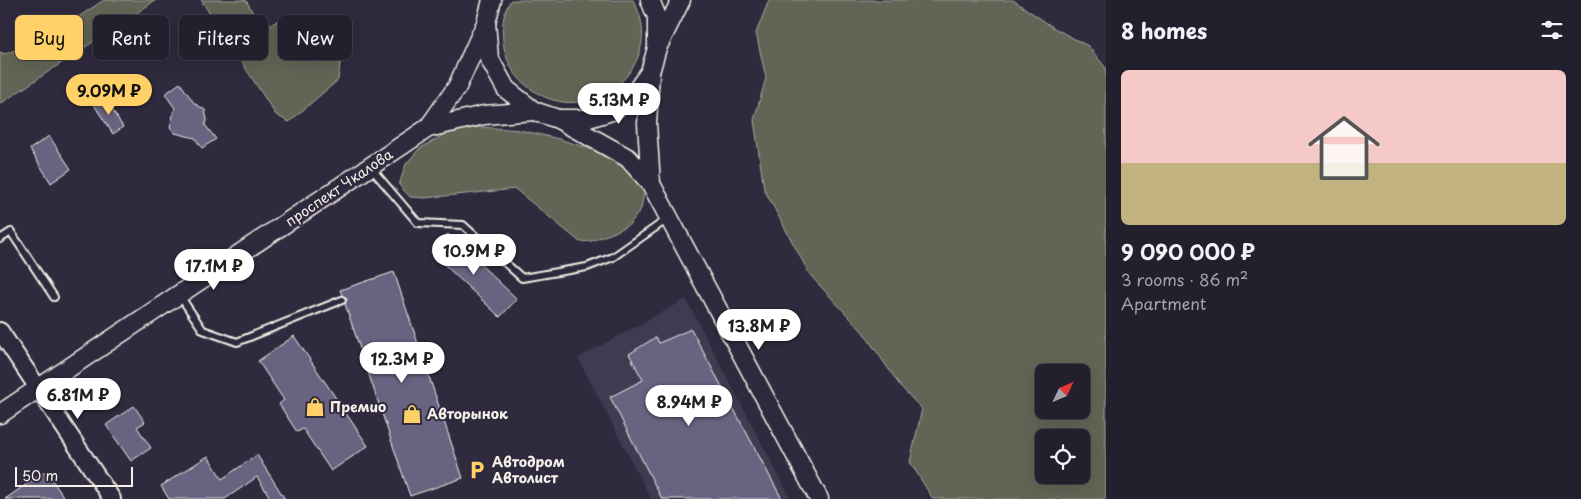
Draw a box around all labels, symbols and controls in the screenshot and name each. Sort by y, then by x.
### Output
text: 8 homes [1121,14,1207,46]
chip: Buy [15,15,83,60]
chip: Rent [93,15,169,60]
chip: Filters [179,15,268,60]
chip: New [278,15,352,60]
icon: filters [1538,16,1566,44]
pin: 9.09M ₽ [63,74,155,116]
text: 9.09M ₽ [77,78,141,102]
pin: 5.13M ₽ [573,82,665,125]
text: 5.13M ₽ [588,87,650,111]
icon: home [1299,103,1389,193]
street label: проспект Чкалова [281,144,397,231]
pin: 10.9M ₽ [428,234,520,276]
text: 9 090 000 ₽ [1121,235,1255,267]
text: 10.9M ₽ [443,238,505,262]
pin: 17.1M ₽ [168,248,260,291]
text: 17.1M ₽ [185,253,243,277]
text: 3 rooms · 86 m² [1121,267,1248,291]
text: Apartment [1121,291,1206,315]
pin: 13.8M ₽ [713,308,805,351]
text: 13.8M ₽ [728,313,790,337]
pin: 12.3M ₽ [356,342,448,384]
text: 12.3M ₽ [371,346,433,370]
north arrow [1035,364,1090,419]
map controls [1035,364,1090,484]
pin: 6.81M ₽ [32,378,124,420]
text: 6.81M ₽ [47,382,109,406]
pin: 8.94M ₽ [643,384,735,427]
text: 8.94M ₽ [656,389,722,413]
shop icon: Премио [304,396,326,418]
place label: Премио [330,396,386,417]
shop icon: Авторынок [401,403,423,425]
place label: Авторынок [427,403,508,424]
button: locate [1035,429,1090,484]
place label: Автодром Автолист [492,451,565,488]
parking icon: Автодром Автолист [466,459,488,481]
scale bar [15,464,132,487]
text: 50 m [22,465,58,486]

